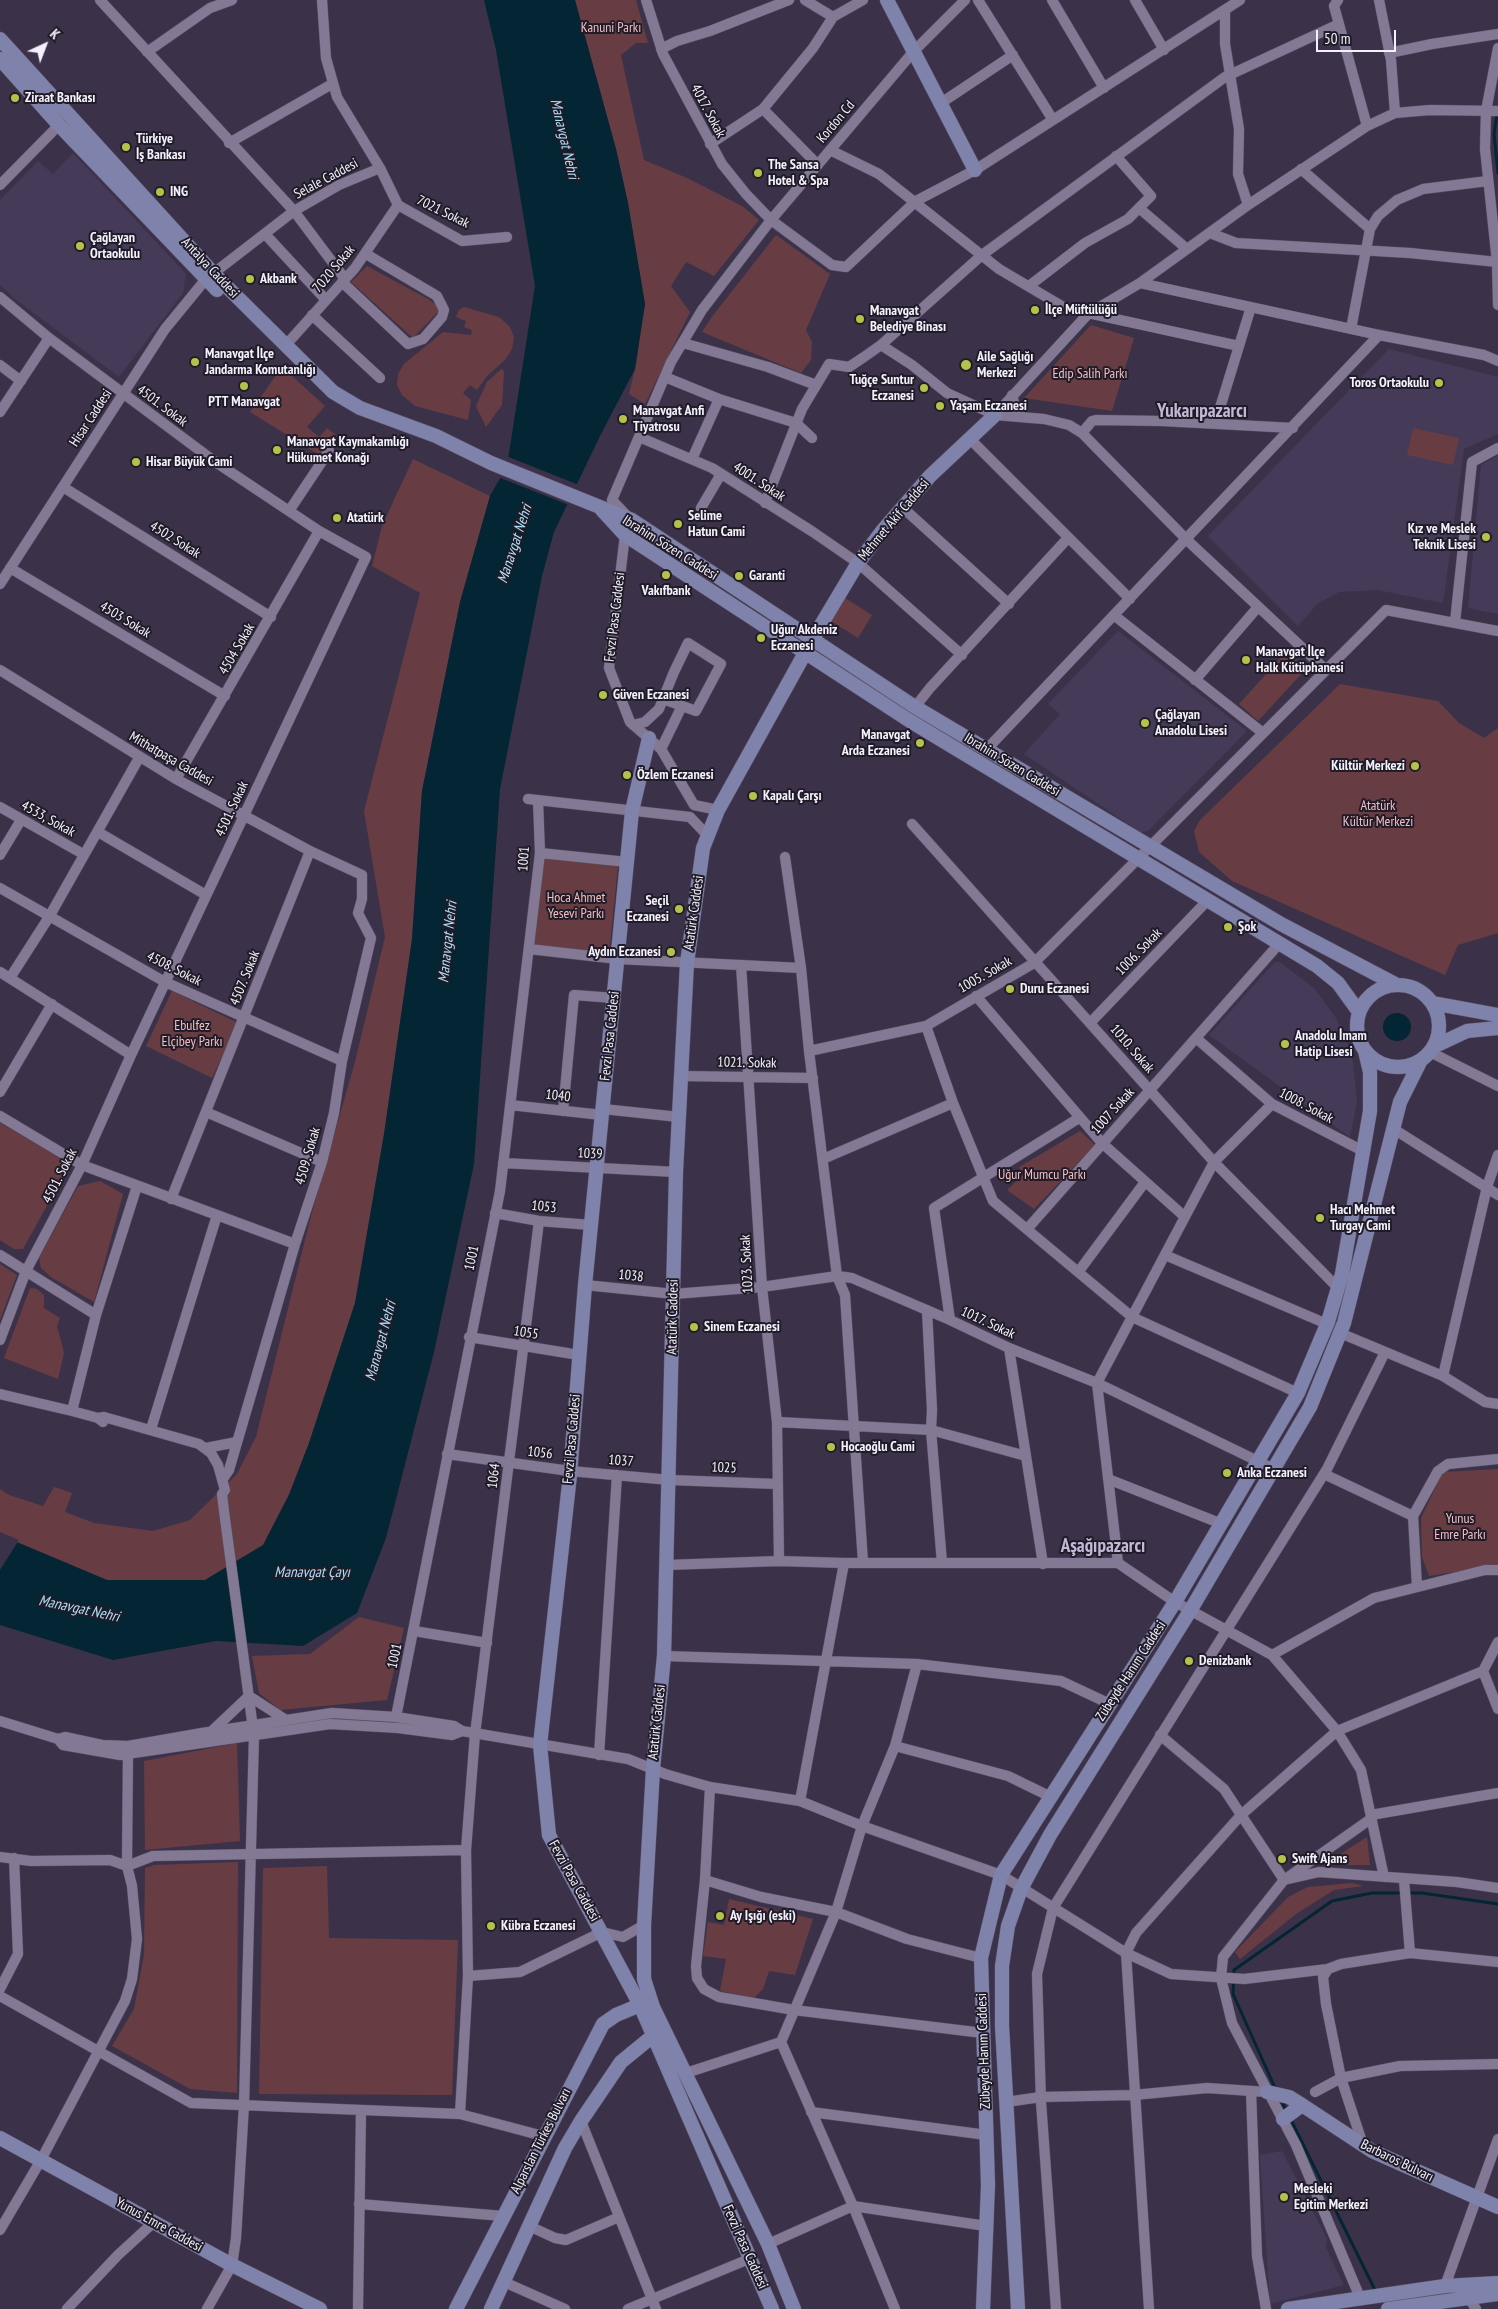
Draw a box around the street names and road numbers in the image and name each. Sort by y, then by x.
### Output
street label: 4017. Sokak [687,81,729,141]
street label: Kordon Cd [814,97,858,147]
street label: Selale Caddesi [291,155,361,203]
street label: 7021 Sokak [414,192,472,232]
street label: Antalya Caddesi [178,234,242,302]
street label: 7020 Sokak [309,242,359,296]
street label: 4501. Sokak [133,381,191,431]
street label: Hisar Caddesi [66,386,116,450]
street label: 4001. Sokak [730,459,788,505]
street label: Mehmet Akif Caddesi [855,476,933,564]
street label: Ibrahim Sözen Caddesi [619,512,721,584]
street label: 4502 Sokak [147,518,203,562]
street label: Fevzi Pasa Caddesi [601,571,629,663]
street label: 4503 Sokak [96,598,154,642]
street label: 4504 Sokak [216,620,258,678]
street label: Mithatpaşa Caddesi [126,728,216,790]
street label: Ibrahim Sözen Caddesi [961,730,1063,800]
street label: 4501. Sokak [212,779,252,839]
street label: 4533, Sokak [18,797,78,841]
street label: 1001 [515,846,533,872]
street label: Atatürk Caddesi [680,874,708,952]
street label: 1006. Sokak [1112,925,1166,979]
street label: 4508. Sokak [144,948,204,990]
street label: 4507. Sokak [226,948,264,1008]
street label: 1005. Sokak [955,953,1015,997]
street label: Fevzi Pasa Caddesi [597,990,623,1082]
street label: 1010. Sokak [1106,1021,1158,1077]
street label: 1021. Sokak [717,1054,777,1072]
street label: 1007 Sokak [1088,1084,1138,1138]
street label: 1008. Sokak [1276,1085,1336,1127]
street label: 1040 [544,1086,572,1106]
street label: 4509. Sokak [292,1125,324,1187]
street label: 1039 [577,1145,603,1163]
street label: 4501. Sokak [39,1146,81,1206]
street label: 1053 [531,1197,557,1217]
street label: 1023. Sokak [737,1234,757,1294]
street label: 1001 [461,1244,483,1272]
street label: 1038 [618,1266,644,1286]
street label: Atatürk Caddesi [664,1279,682,1355]
street label: 1017. Sokak [958,1303,1018,1343]
street label: 1055 [512,1323,540,1343]
street label: Fevzi Pasa Caddesi [560,1393,584,1485]
street label: 1056 [526,1443,554,1463]
street label: 1037 [608,1452,634,1470]
street label: 1025 [711,1459,737,1477]
street label: 1064 [484,1462,504,1490]
street label: Zübeyde Hanım Caddesi [1092,1618,1170,1724]
street label: 1001 [384,1642,406,1670]
street label: Atatürk Caddesi [645,1684,669,1760]
street label: Fevzi Pasa Caddesi [545,1838,603,1924]
street label: Zübeyde Hanım Caddesi [974,1993,994,2109]
street label: Alparslan Türkes Bulvarı [507,2085,575,2197]
street label: Barbaros Bulvarı [1358,2136,1436,2186]
street label: Yunus Emre Caddesi [113,2194,205,2256]
street label: Fevzi Pasa Caddesi [719,2202,771,2292]

